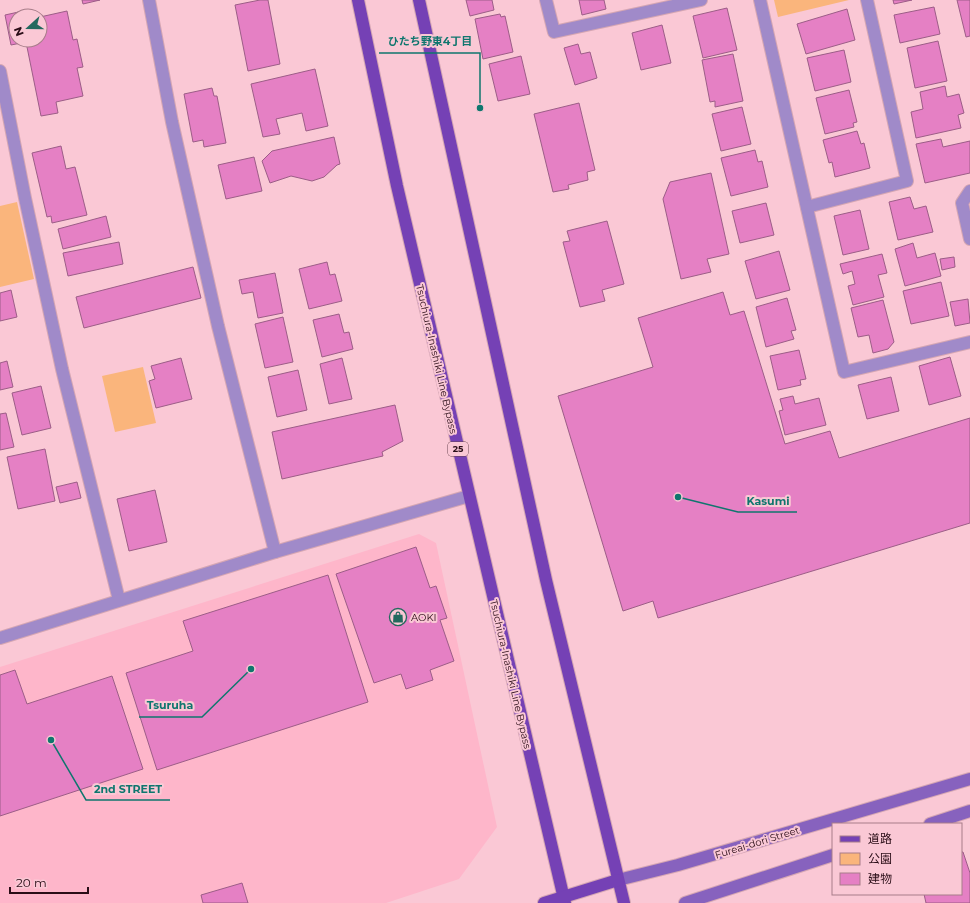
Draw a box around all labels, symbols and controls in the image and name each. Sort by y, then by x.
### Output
north arrow [8,8,48,48]
text: N [11,25,27,38]
callout: ひたち野東4丁目 [379,30,480,53]
text: ひたち野東4丁目 [388,34,472,48]
street label: Tsuchiura-Inashiki Line Bypass [413,283,460,435]
road number: 25 [448,442,468,456]
callout: Kasumi [738,489,797,512]
text: Kasumi [746,494,790,508]
street label: Tsuchiura-Inashiki Line Bypass [487,598,534,750]
shop icon: AOKI [388,607,408,627]
place label: AOKI [411,611,437,624]
callout: Tsuruha [139,694,202,717]
text: Tsuruha [147,698,193,712]
callout: 2nd STREET [86,777,170,800]
text: 2nd STREET [94,782,162,796]
street label: Fureai-dori Street [713,823,801,862]
legend [832,823,962,895]
text: 道路 [868,831,892,846]
text: 公園 [868,851,892,866]
scale bar [10,869,88,895]
text: 建物 [868,871,892,886]
text: 20 m [16,875,47,890]

